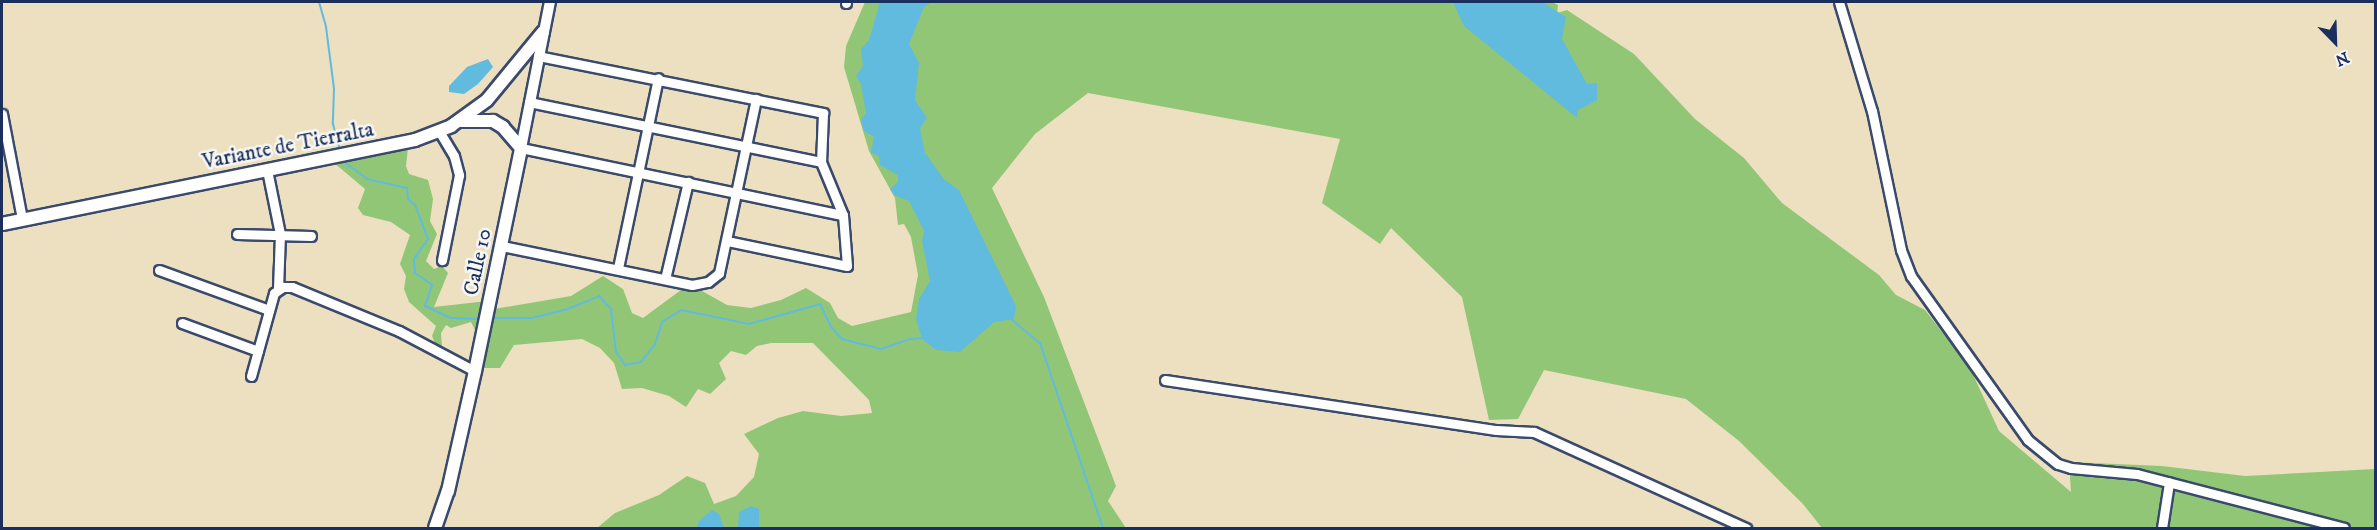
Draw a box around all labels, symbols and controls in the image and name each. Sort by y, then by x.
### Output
north arrow [2305,12,2365,72]
text: N [2332,47,2352,70]
street label: Variante de Tierralta [200,117,376,175]
street label: Calle 10 [459,226,497,298]

